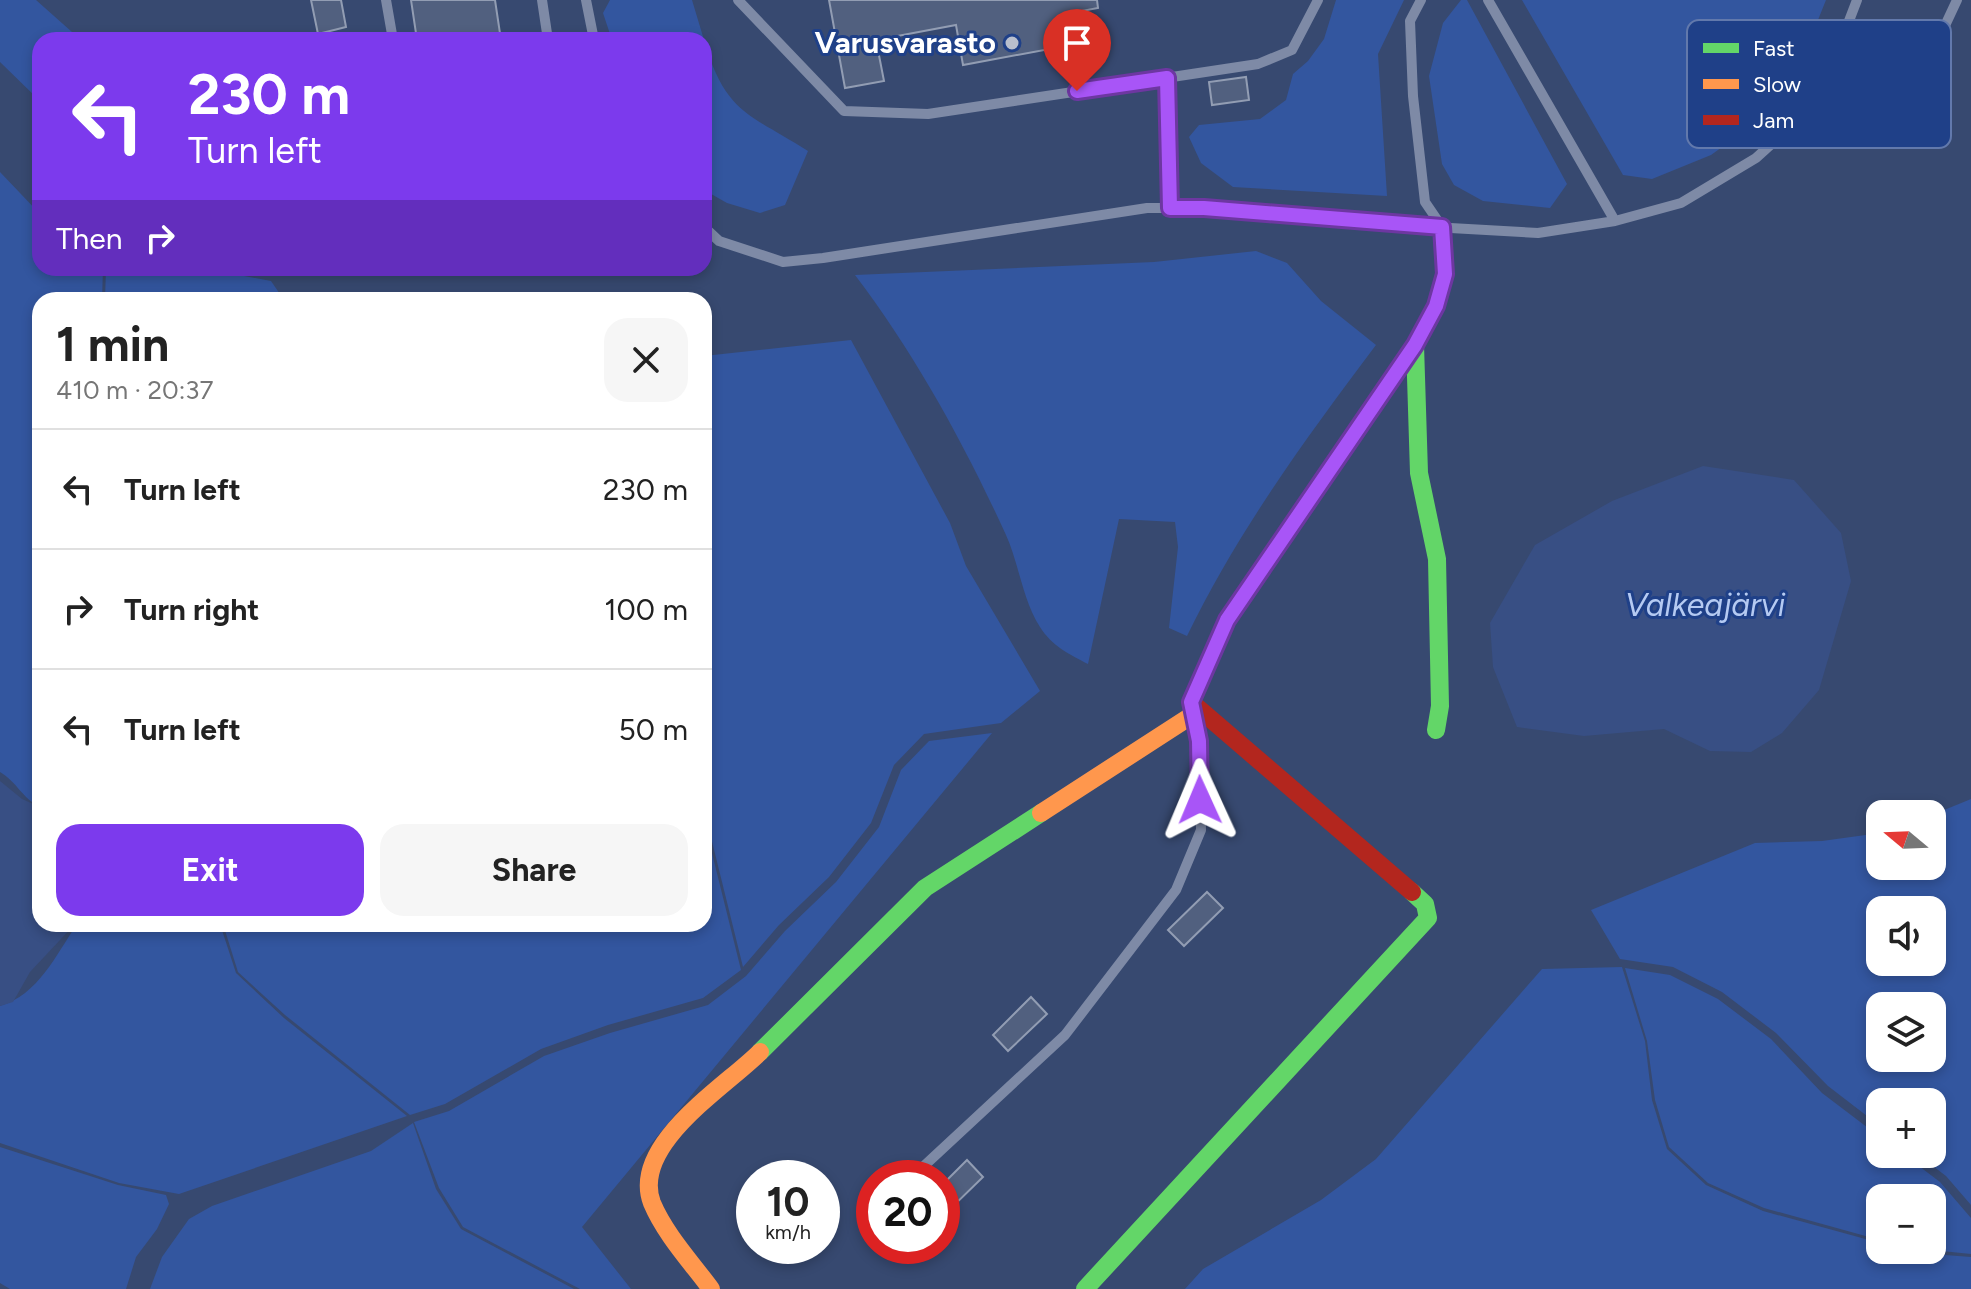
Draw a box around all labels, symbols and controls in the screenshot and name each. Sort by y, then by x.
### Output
pin [1043,9,1111,91]
legend [1687,20,1951,148]
icon: arrive [1055,21,1099,65]
place label: Varusvarasto [814,24,996,61]
marker: Varusvarasto [1003,34,1021,52]
text: Fast [1753,35,1795,62]
text: 230 m [188,61,350,128]
icon: left [56,64,160,168]
text: Slow [1753,71,1802,98]
text: Jam [1753,107,1794,134]
text: Turn left [188,129,322,172]
icon: right [138,216,182,260]
text: Then [56,220,122,257]
text: 1 min [56,315,169,373]
button: close [604,318,688,402]
text: 410 m · 20:37 [56,374,213,406]
icon: left [56,467,100,511]
text: Turn left [124,471,241,508]
text: 230 m [603,471,688,508]
water label: Valkeajärvi [1625,586,1786,624]
icon: right [56,587,100,631]
text: Turn right [124,591,259,628]
text: 100 m [604,591,688,628]
icon: left [56,707,100,751]
text: Turn left [124,711,241,748]
text: 50 m [619,711,688,748]
position arrow [1158,758,1242,842]
north arrow [1866,800,1946,880]
map controls [1866,800,1946,1264]
button: Exit [56,824,364,916]
button: Share [380,824,688,916]
button: sound [1866,896,1946,976]
button: layers [1866,992,1946,1072]
button: + [1866,1088,1946,1168]
speed limit sign: 20 [856,1160,960,1264]
text: 10 [767,1178,809,1226]
button: − [1866,1184,1946,1264]
text: km/h [765,1220,811,1244]

